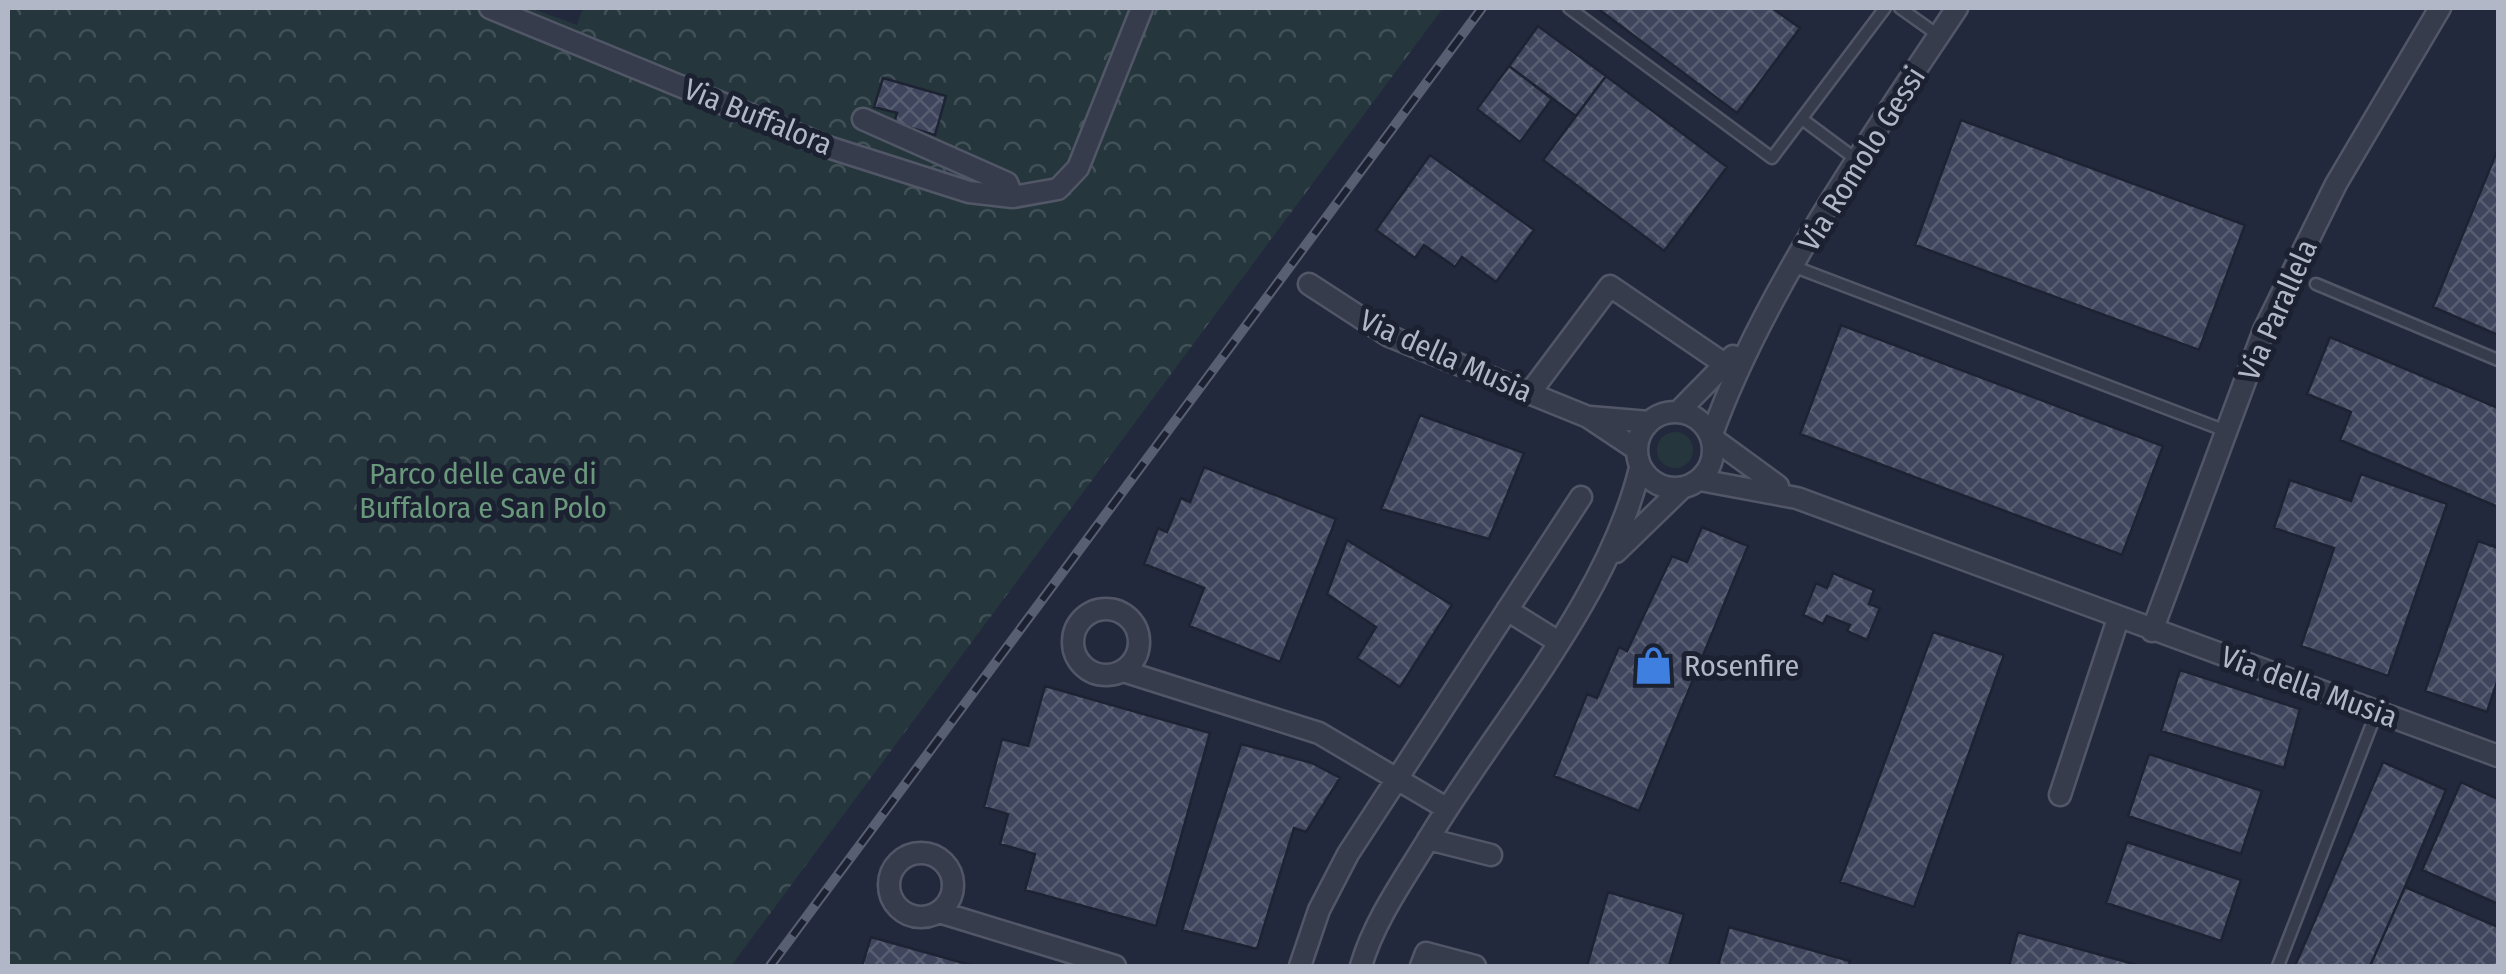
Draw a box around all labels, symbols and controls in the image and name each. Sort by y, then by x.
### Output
street label: Via Romolo Gessi [1791,60,1933,258]
street label: Via Buffalora [679,71,837,163]
street label: Via Parallela [2231,234,2325,386]
street label: Via della Musia [1354,302,1538,410]
park label: Parco delle cave di Buffalora e San Polo [359,456,607,526]
street label: Via della Musia [2216,638,2402,736]
shop icon: Rosenfire [1633,645,1675,687]
place label: Rosenfire [1684,648,1799,684]

